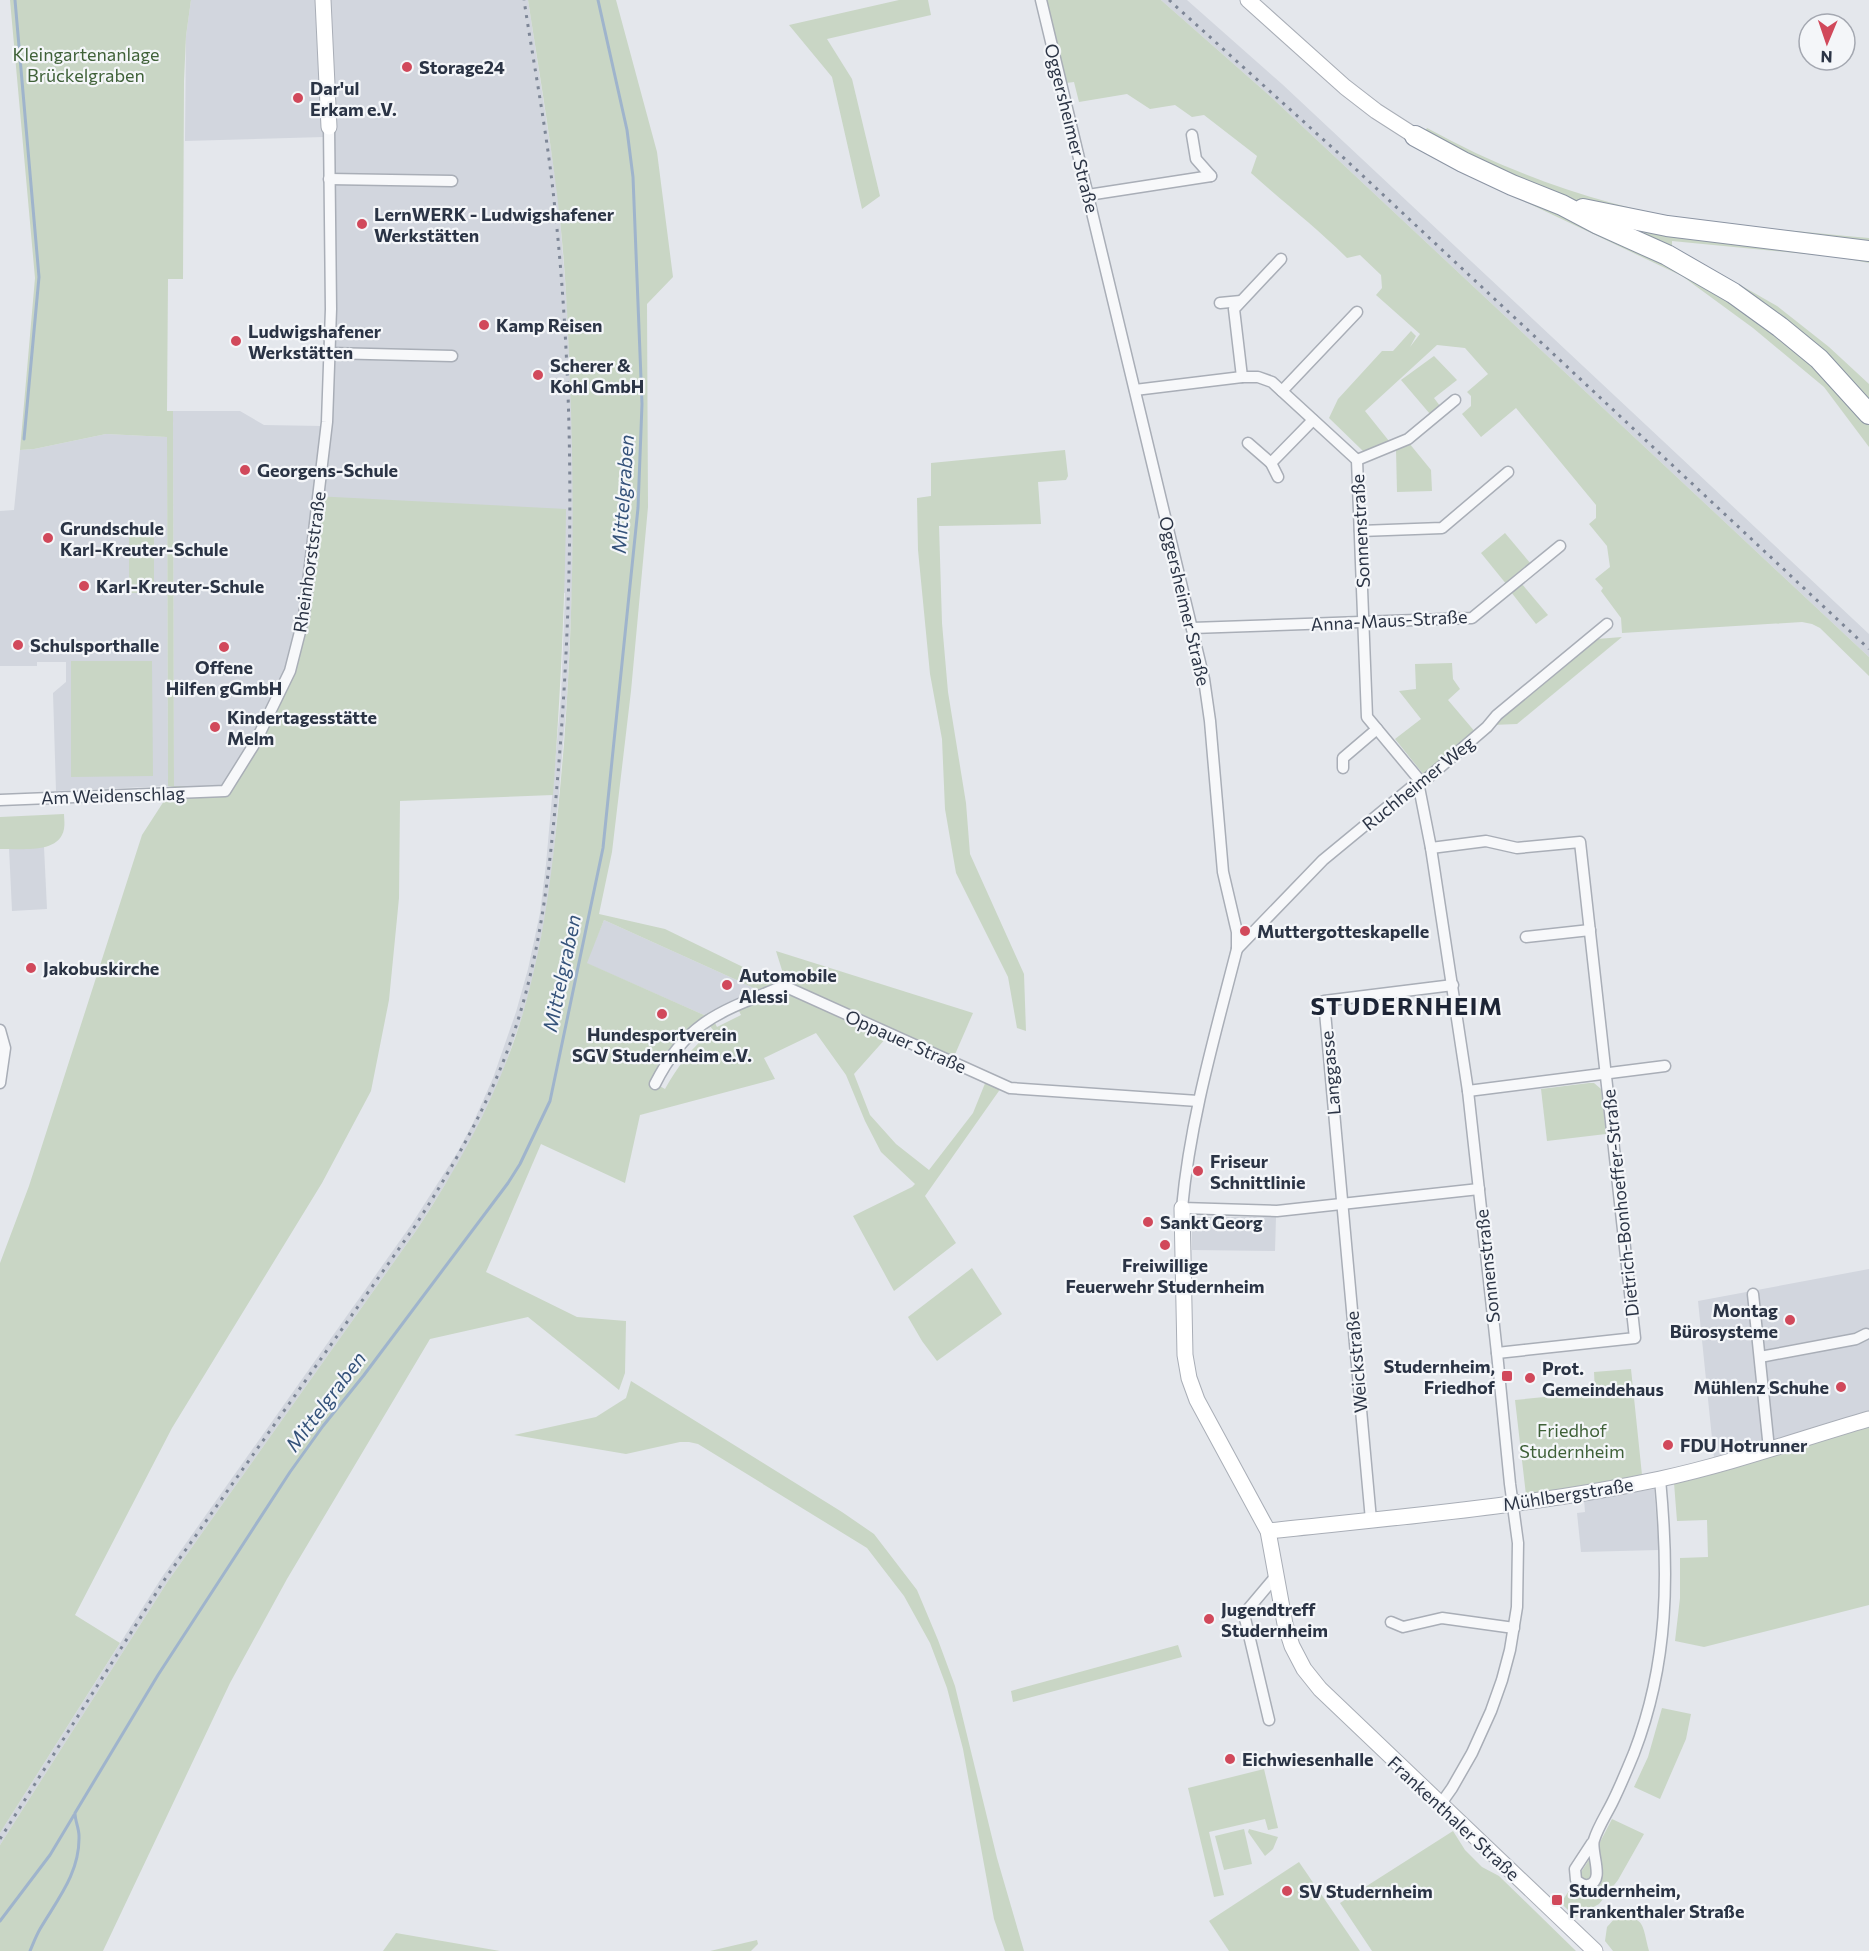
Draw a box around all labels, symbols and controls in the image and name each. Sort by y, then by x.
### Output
north arrow [1797,12,1857,72]
street label: Oggersheimer Straße [1040,41,1104,215]
park label: Kleingartenanlage Brückelgraben [12,43,160,86]
text: N [1820,48,1833,67]
place label: Storage24 [419,56,505,78]
marker: Storage24 [400,60,414,74]
place label: Dar'ul Erkam e.V. [310,77,397,120]
marker: Dar'ul Erkam e.V. [291,91,305,105]
place label: LernWERK - Ludwigshafener Werkstätten [374,203,615,246]
marker: LernWERK - Ludwigshafener Werkstätten [355,217,369,231]
place label: Kamp Reisen [496,314,602,336]
marker: Kamp Reisen [477,318,491,332]
place label: Ludwigshafener Werkstätten [248,320,382,363]
marker: Ludwigshafener Werkstätten [229,334,243,348]
place label: Scherer & Kohl GmbH [550,354,644,397]
marker: Scherer & Kohl GmbH [531,368,545,382]
water label: Mittelgraben [606,434,638,554]
place label: Georgens-Schule [257,459,398,481]
marker: Georgens-Schule [238,463,252,477]
street label: Sonnenstraße [1346,473,1374,589]
street label: Rheinhorststraße [288,490,330,634]
street label: Oggersheimer Straße [1155,514,1215,688]
place label: Grundschule Karl-Kreuter-Schule [60,517,228,560]
marker: Grundschule Karl-Kreuter-Schule [41,531,55,545]
place label: Karl-Kreuter-Schule [96,575,264,597]
marker: Karl-Kreuter-Schule [77,579,91,593]
street label: Anna-Maus-Straße [1310,605,1468,635]
place label: Schulsporthalle [30,634,159,656]
marker: Schulsporthalle [11,638,25,652]
marker: Offene Hilfen gGmbH [217,640,231,654]
place label: Offene Hilfen gGmbH [166,656,282,699]
place label: Kindertagesstätte Melm [227,706,377,749]
marker: Kindertagesstätte Melm [208,720,222,734]
street label: Ruchheimer Weg [1358,731,1479,835]
street label: Am Weidenschlag [41,781,186,809]
water label: Mittelgraben [537,912,585,1034]
place label: Muttergotteskapelle [1257,920,1429,942]
marker: Muttergotteskapelle [1238,924,1252,938]
place label: Jakobuskirche [43,957,159,979]
marker: Jakobuskirche [24,961,38,975]
place label: Automobile Alessi [739,964,837,1007]
marker: Automobile Alessi [720,978,734,992]
district label: STUDERNHEIM [1310,991,1504,1020]
street label: Oppauer Straße [842,1004,970,1078]
marker: Hundesportverein SGV Studernheim e.V. [655,1007,669,1021]
place label: Hundesportverein SGV Studernheim e.V. [572,1023,752,1066]
street label: Langgasse [1315,1030,1345,1116]
street label: Dietrich-Bonhoeffer-Straße [1597,1088,1643,1318]
place label: Friseur Schnittlinie [1210,1150,1305,1193]
marker: Friseur Schnittlinie [1191,1164,1205,1178]
street label: Sonnenstraße [1470,1208,1504,1324]
place label: Sankt Georg [1160,1211,1263,1233]
marker: Sankt Georg [1141,1215,1155,1229]
marker: Freiwillige Feuerwehr Studernheim [1158,1238,1172,1252]
place label: Freiwillige Feuerwehr Studernheim [1065,1254,1265,1297]
place label: Montag Bürosysteme [1670,1299,1778,1342]
street label: Weickstraße [1341,1310,1371,1414]
marker: Montag Bürosysteme [1783,1313,1797,1327]
water label: Mittelgraben [280,1346,370,1456]
place label: Studernheim, Friedhof [1384,1355,1496,1398]
place label: Prot. Gemeindehaus [1542,1357,1664,1400]
marker: Studernheim, Friedhof [1500,1369,1514,1383]
marker: Prot. Gemeindehaus [1523,1371,1537,1385]
place label: Mühlenz Schuhe [1693,1376,1829,1398]
marker: Mühlenz Schuhe [1834,1380,1848,1394]
park label: Friedhof Studernheim [1519,1419,1625,1462]
place label: FDU Hotrunner [1680,1434,1808,1456]
marker: FDU Hotrunner [1661,1438,1675,1452]
street label: Mühlbergstraße [1501,1473,1635,1515]
place label: Jugendtreff Studernheim [1221,1598,1328,1641]
marker: Jugendtreff Studernheim [1202,1612,1216,1626]
place label: Eichwiesenhalle [1242,1748,1374,1770]
street label: Frankenthaler Straße [1383,1751,1525,1885]
marker: Eichwiesenhalle [1223,1752,1237,1766]
place label: Studernheim, Frankenthaler Straße [1569,1879,1744,1922]
place label: SV Studernheim [1299,1880,1433,1902]
marker: SV Studernheim [1280,1884,1294,1898]
marker: Studernheim, Frankenthaler Straße [1550,1893,1564,1907]

